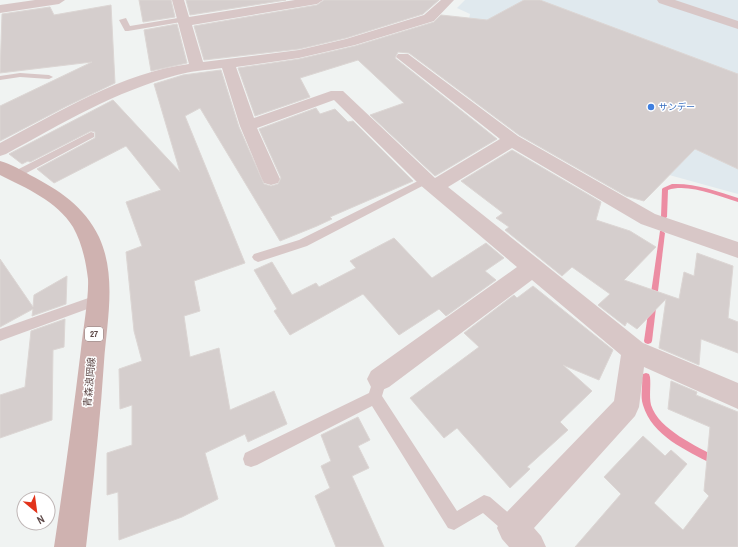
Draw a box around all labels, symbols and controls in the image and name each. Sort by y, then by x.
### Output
place label: サンデー [659,101,695,113]
marker: サンデー [646,102,656,112]
road number: 27 [85,327,103,341]
street label: 青森浪岡線 [81,357,98,408]
north arrow [16,491,56,531]
text: N [35,512,47,527]

